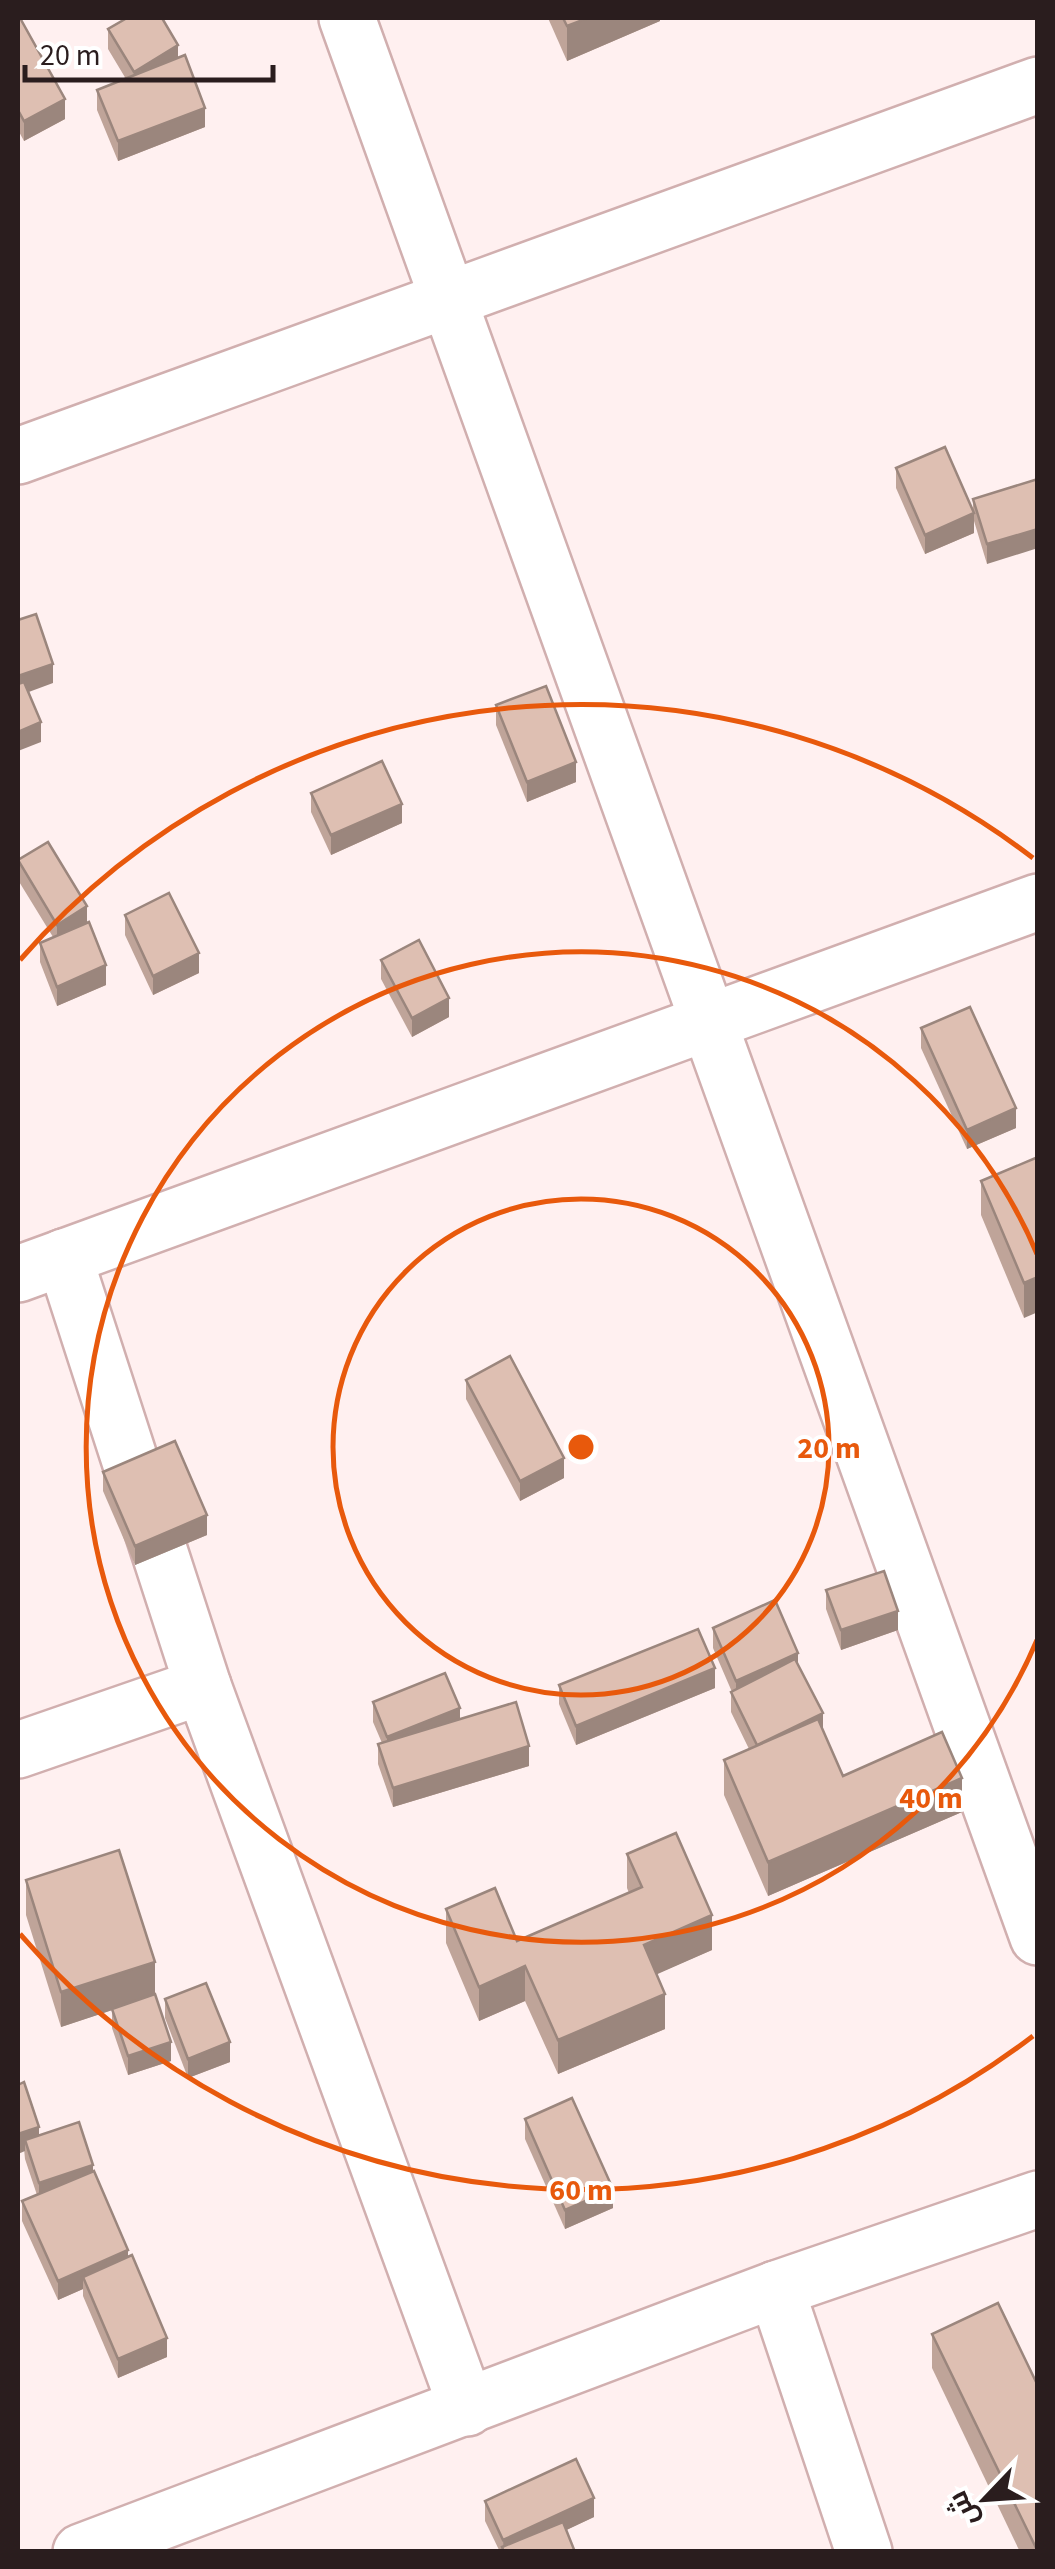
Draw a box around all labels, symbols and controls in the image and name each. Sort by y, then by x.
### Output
scale bar [25,20,272,82]
text: 20 m [40,34,101,77]
text: 20 m [797,1427,861,1470]
centre of rings [563,1429,599,1465]
text: 40 m [899,1777,963,1820]
text: 60 m [549,2169,613,2212]
north arrow [935,2449,1035,2549]
text: ش [938,2484,989,2534]

